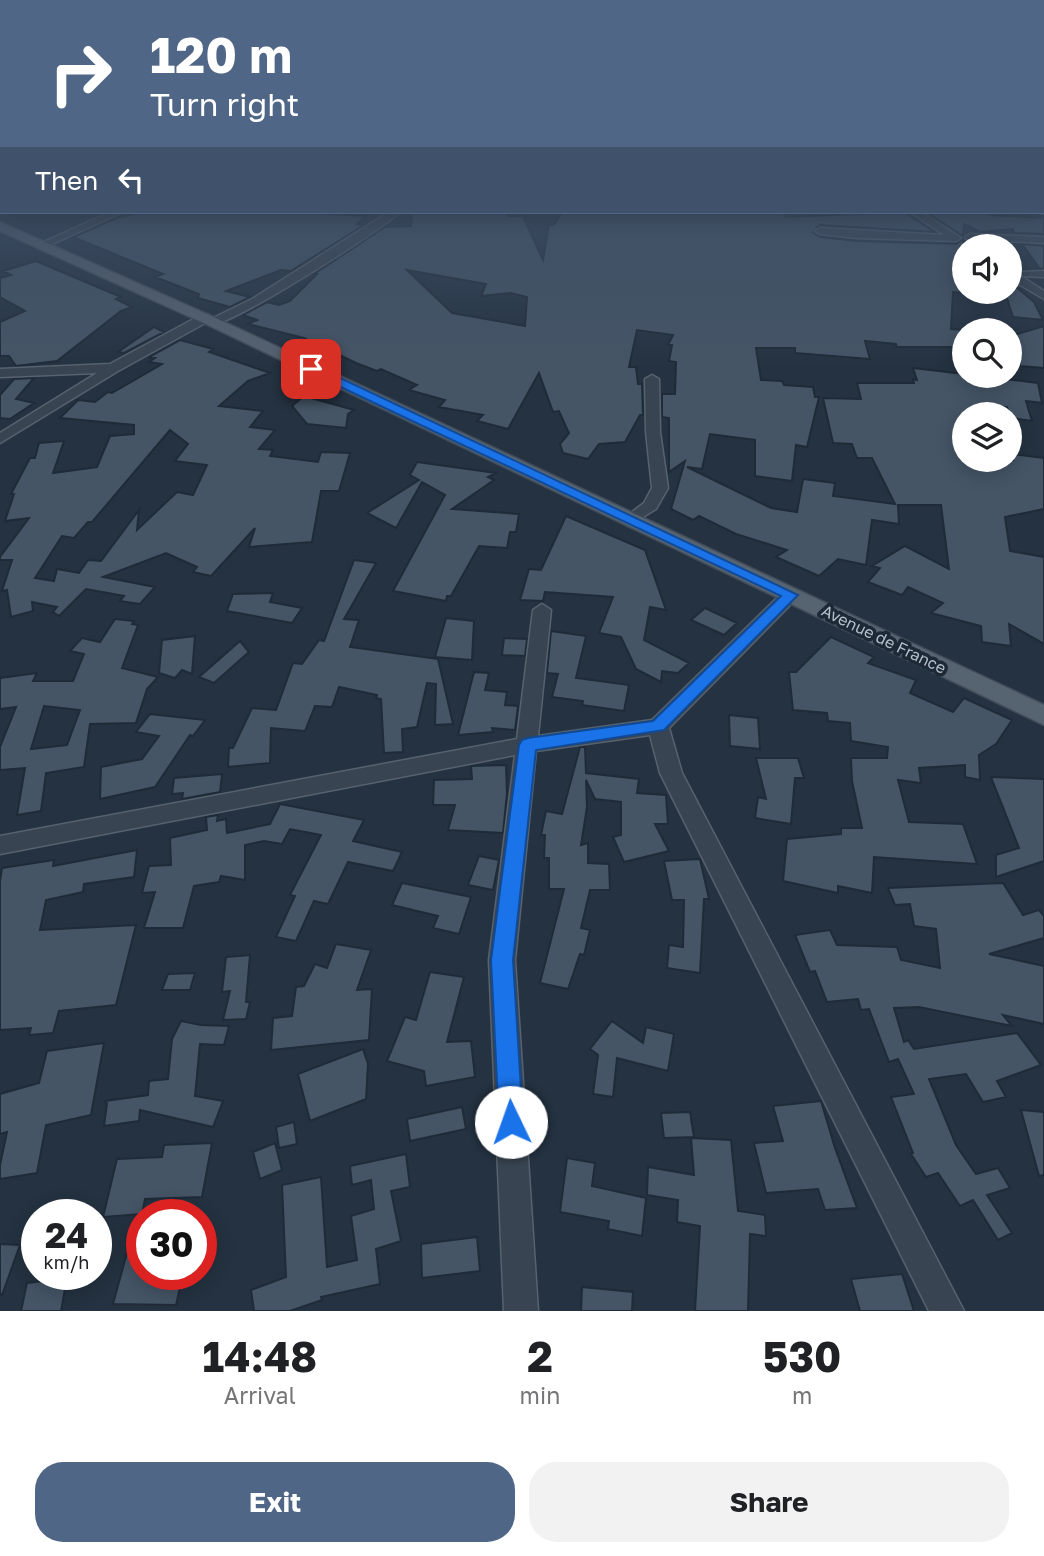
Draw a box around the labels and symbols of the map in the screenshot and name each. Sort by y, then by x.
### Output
pin [281,339,341,399]
street label: Avenue de France [818,600,950,678]
position arrow [474,1085,548,1159]
speed limit sign: 30 [126,1199,217,1290]

